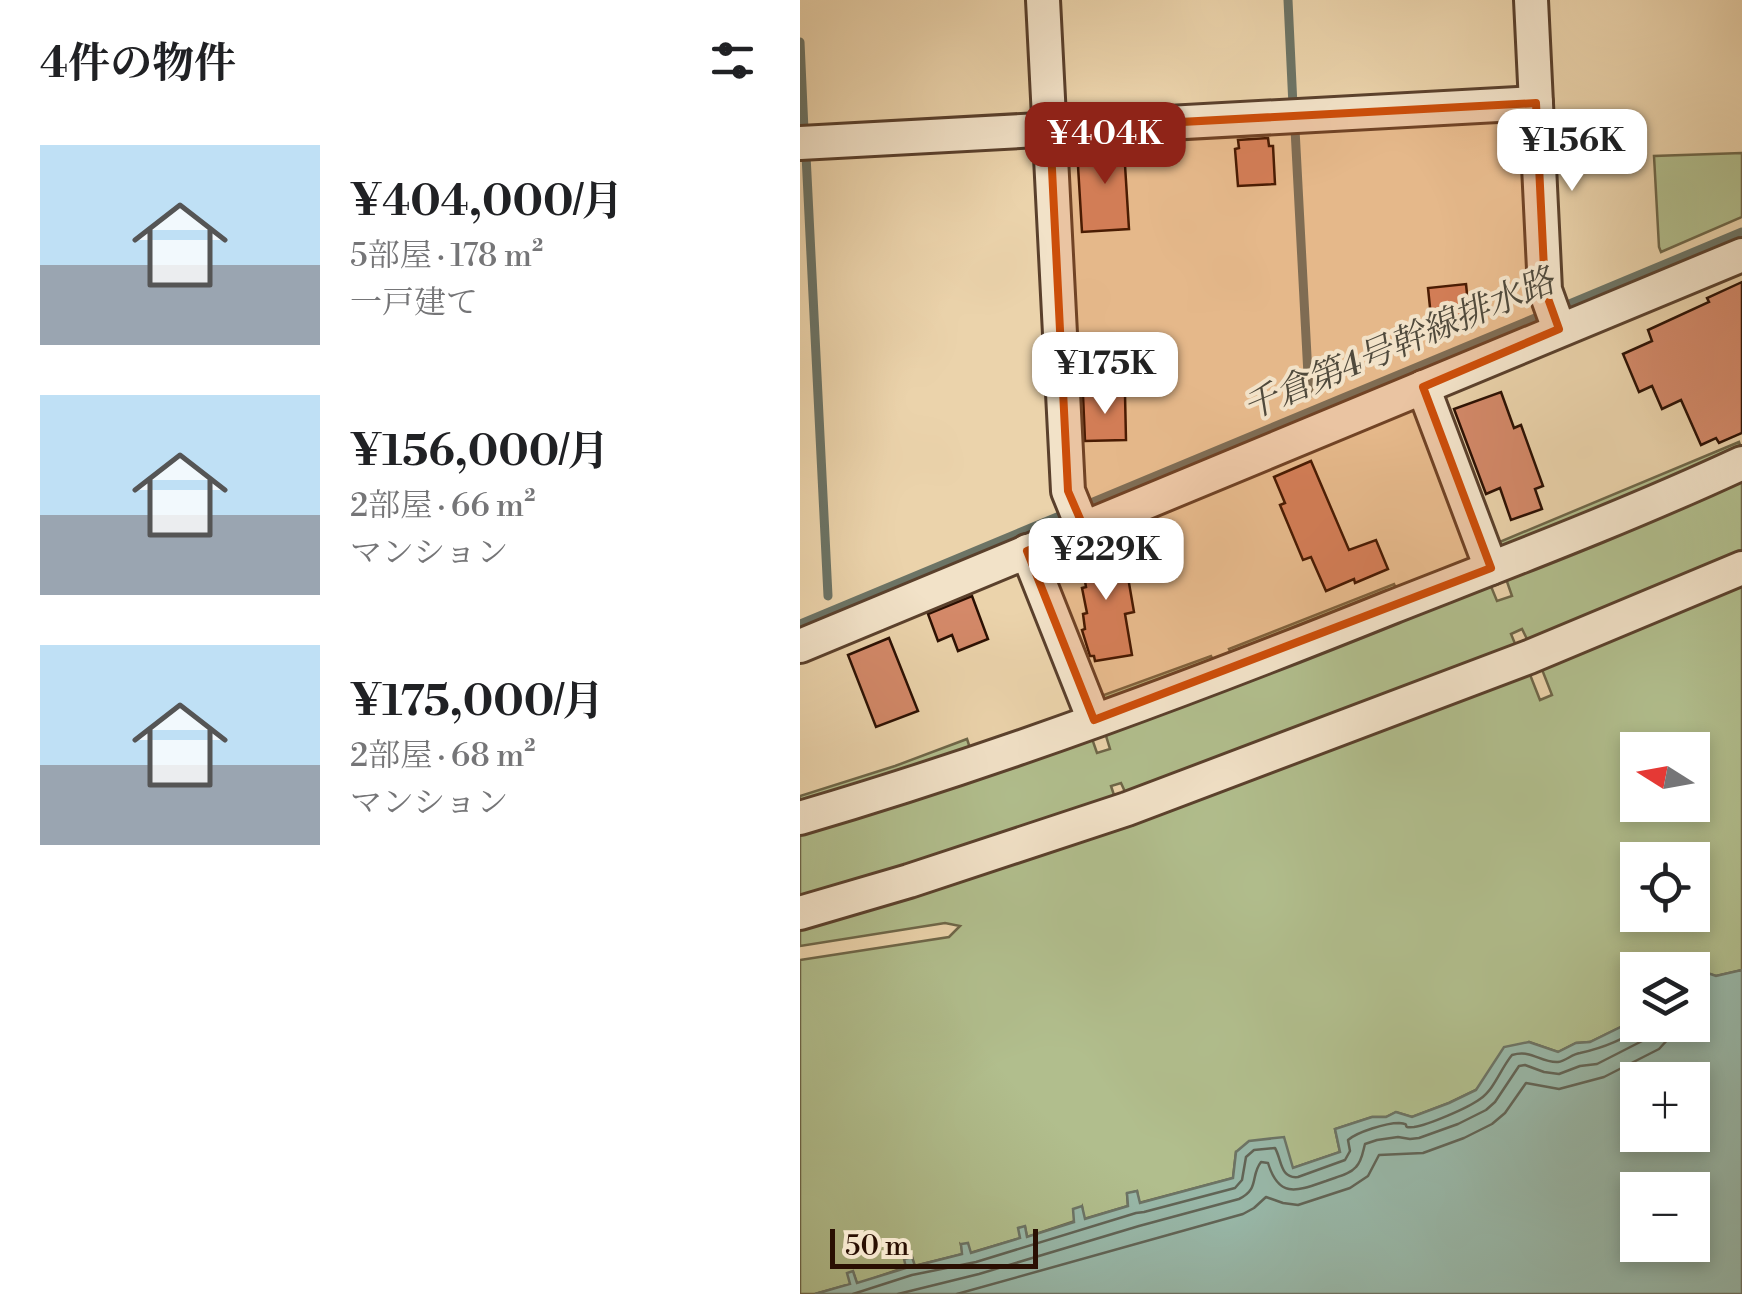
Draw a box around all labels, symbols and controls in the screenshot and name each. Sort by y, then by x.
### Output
icon: filters [705,33,760,88]
text: 4件の物件 [40,38,236,91]
pin: ¥404K [1035,102,1175,187]
pin: ¥156K [1502,109,1642,194]
text: ¥404K [1047,114,1163,154]
text: ¥156K [1519,121,1625,161]
text: ¥404,000/月 [350,176,624,229]
icon: home [120,185,240,305]
text: 5部屋 · 178 m² [350,236,543,276]
water label: 千倉第4号幹線排水路 [1237,259,1563,430]
text: 一戸建て [350,283,478,323]
pin: ¥175K [1035,332,1175,417]
text: ¥175K [1054,344,1156,384]
text: ¥156,000/月 [350,426,609,479]
icon: home [120,435,240,555]
text: 2部屋 · 66 m² [350,486,535,526]
pin: ¥229K [1036,518,1176,603]
text: ¥229K [1051,530,1161,570]
text: マンション [350,533,509,573]
text: ¥175,000/月 [350,676,604,729]
icon: home [120,685,240,805]
north arrow [1620,732,1710,822]
map controls [1620,732,1710,1262]
text: 2部屋 · 68 m² [350,736,536,776]
text: マンション [350,783,509,823]
button: locate [1620,842,1710,932]
button: layers [1620,952,1710,1042]
button: + [1620,1062,1710,1152]
button: − [1620,1172,1710,1262]
scale bar [830,1224,1038,1268]
text: 50 m [845,1229,909,1264]

